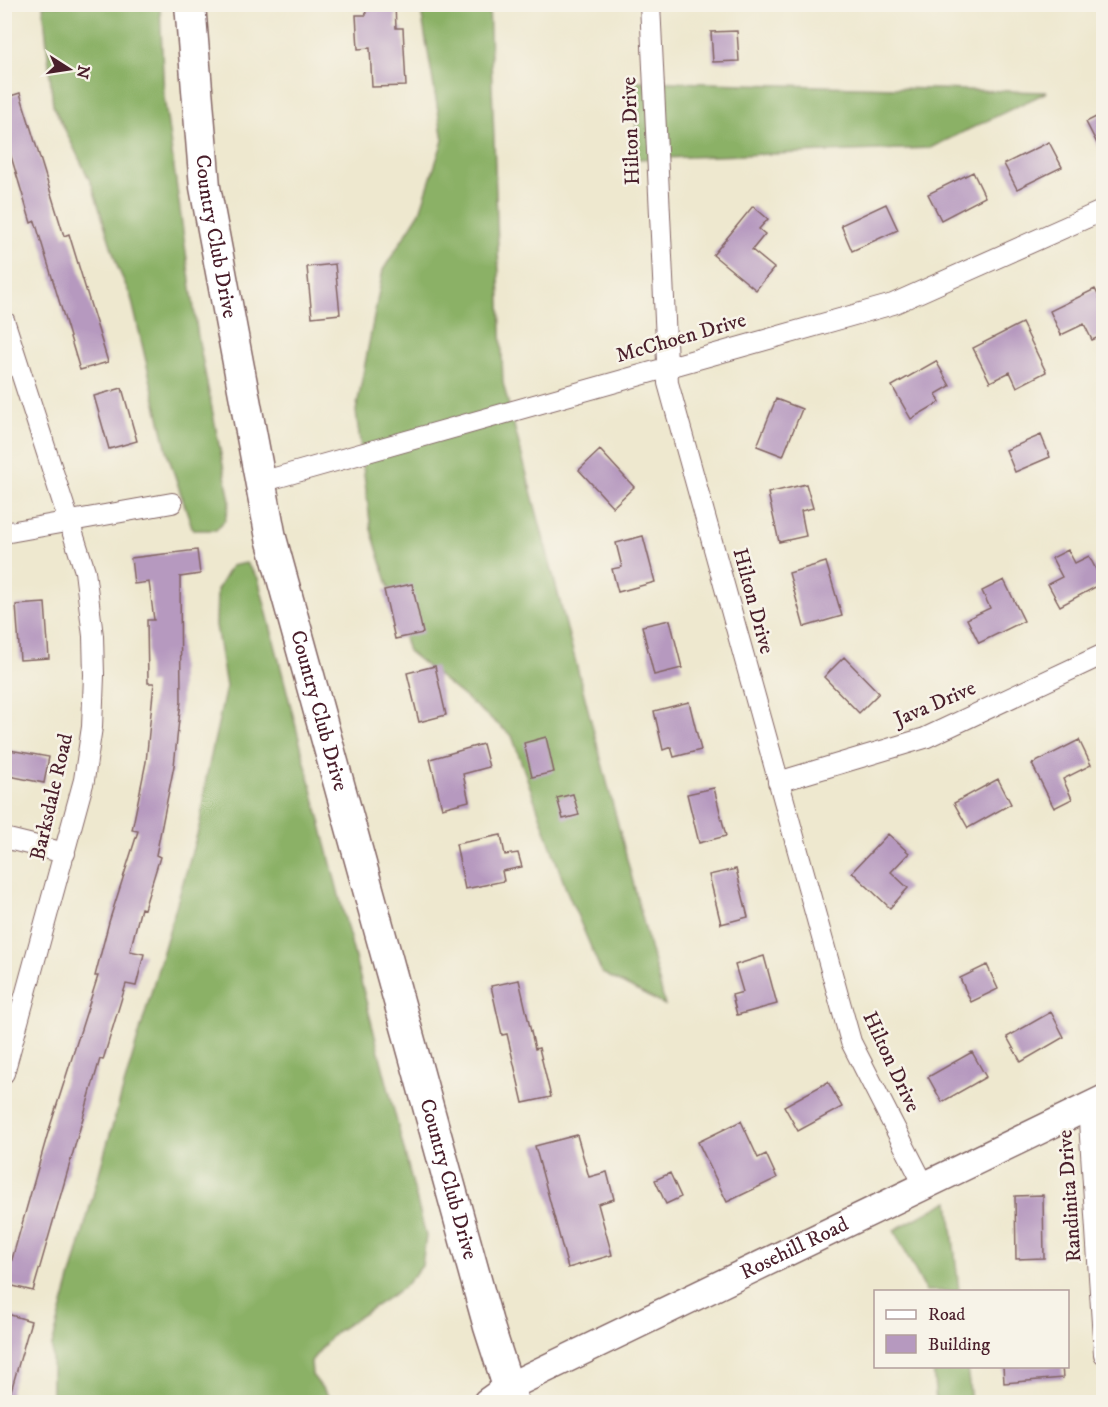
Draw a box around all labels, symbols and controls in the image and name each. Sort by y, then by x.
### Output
north arrow [39,39,99,99]
text: N [72,63,94,80]
street label: Hilton Drive [616,76,646,186]
street label: Country Club Drive [189,154,242,321]
street label: McChoen Drive [613,307,749,369]
street label: Hilton Drive [726,545,780,657]
street label: Country Club Drive [284,627,353,794]
street label: Java Drive [888,675,980,734]
street label: Barksdale Road [25,730,79,863]
street label: Hilton Drive [856,1007,926,1117]
street label: Country Club Drive [414,1096,483,1263]
street label: Randinita Drive [1052,1129,1088,1263]
street label: Rosehill Road [736,1211,853,1286]
legend [874,1290,1069,1368]
text: Road [928,1304,965,1326]
text: Building [928,1334,990,1356]

